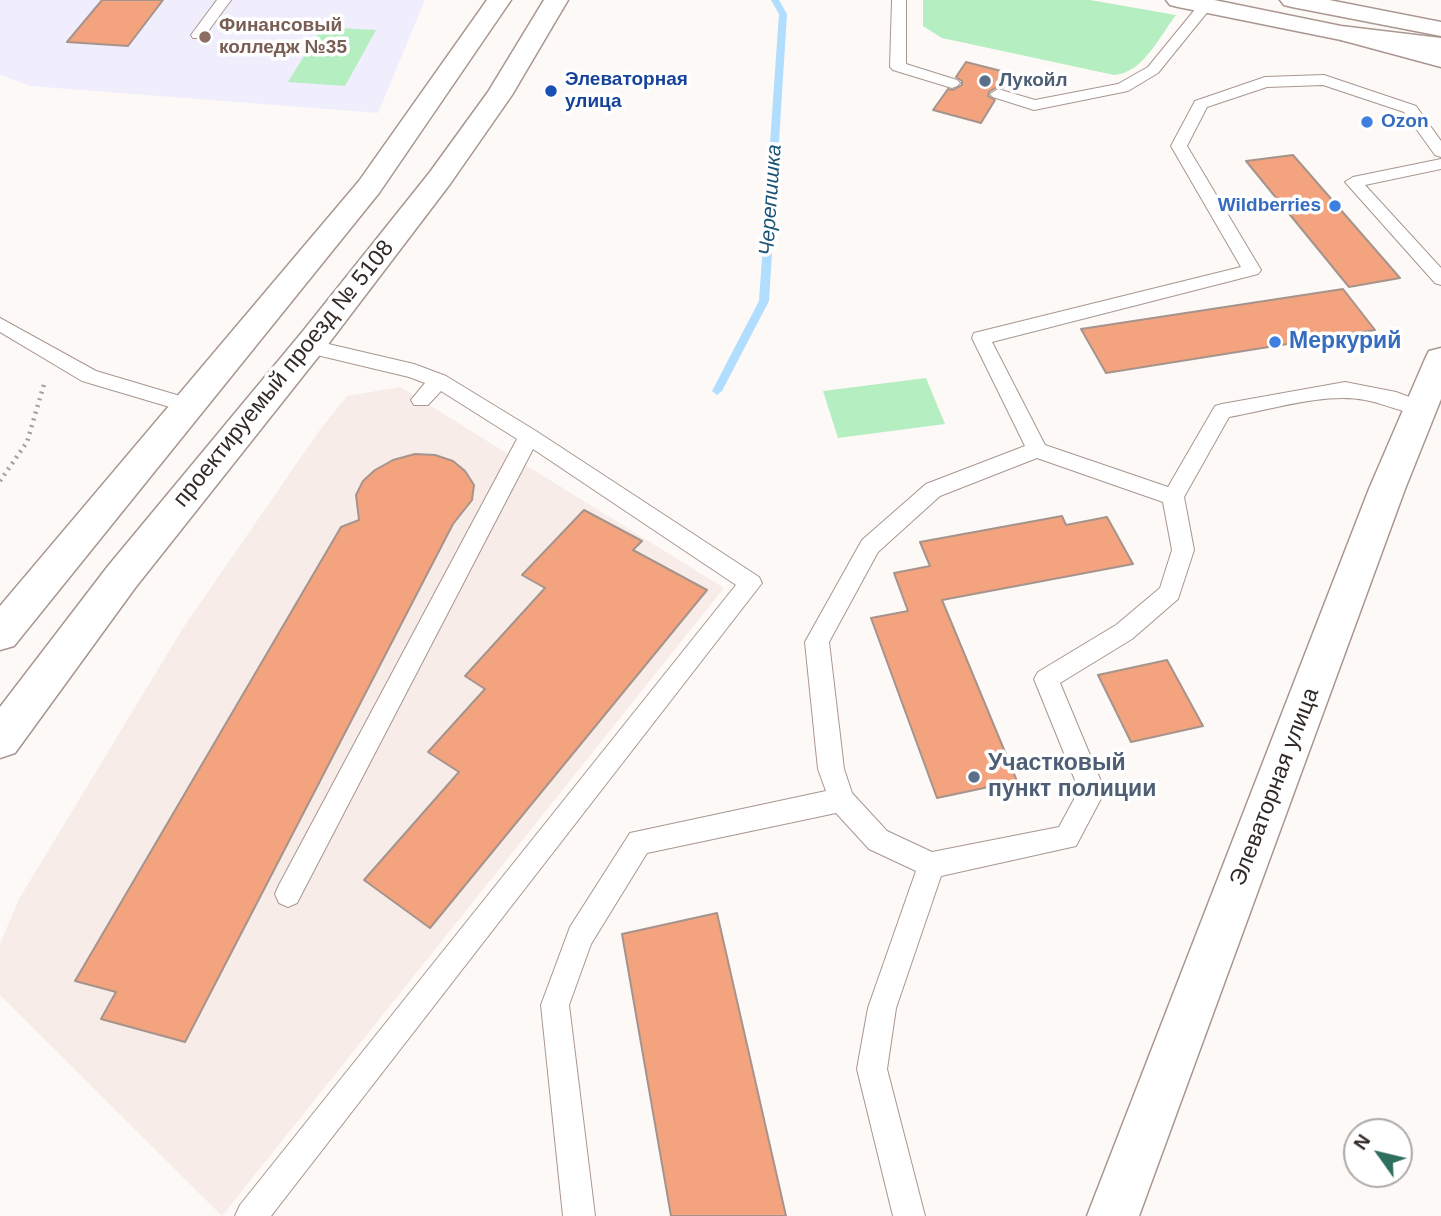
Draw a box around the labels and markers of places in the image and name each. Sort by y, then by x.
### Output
place label: Финансовый колледж №35 [219,15,347,59]
marker: Финансовый колледж №35 [197,29,213,45]
place label: Элеваторная улица [565,69,688,113]
place label: Лукойл [999,70,1068,92]
marker: Лукойл [977,73,993,89]
marker: Элеваторная улица [543,83,559,99]
place label: Ozon [1381,111,1428,133]
marker: Ozon [1359,114,1375,130]
place label: Wildberries [1218,195,1321,217]
marker: Wildberries [1327,198,1343,214]
place label: Меркурий [1289,328,1401,356]
marker: Меркурий [1267,334,1283,350]
place label: Участковый пункт полиции [988,750,1156,804]
marker: Участковый пункт полиции [966,769,982,785]

